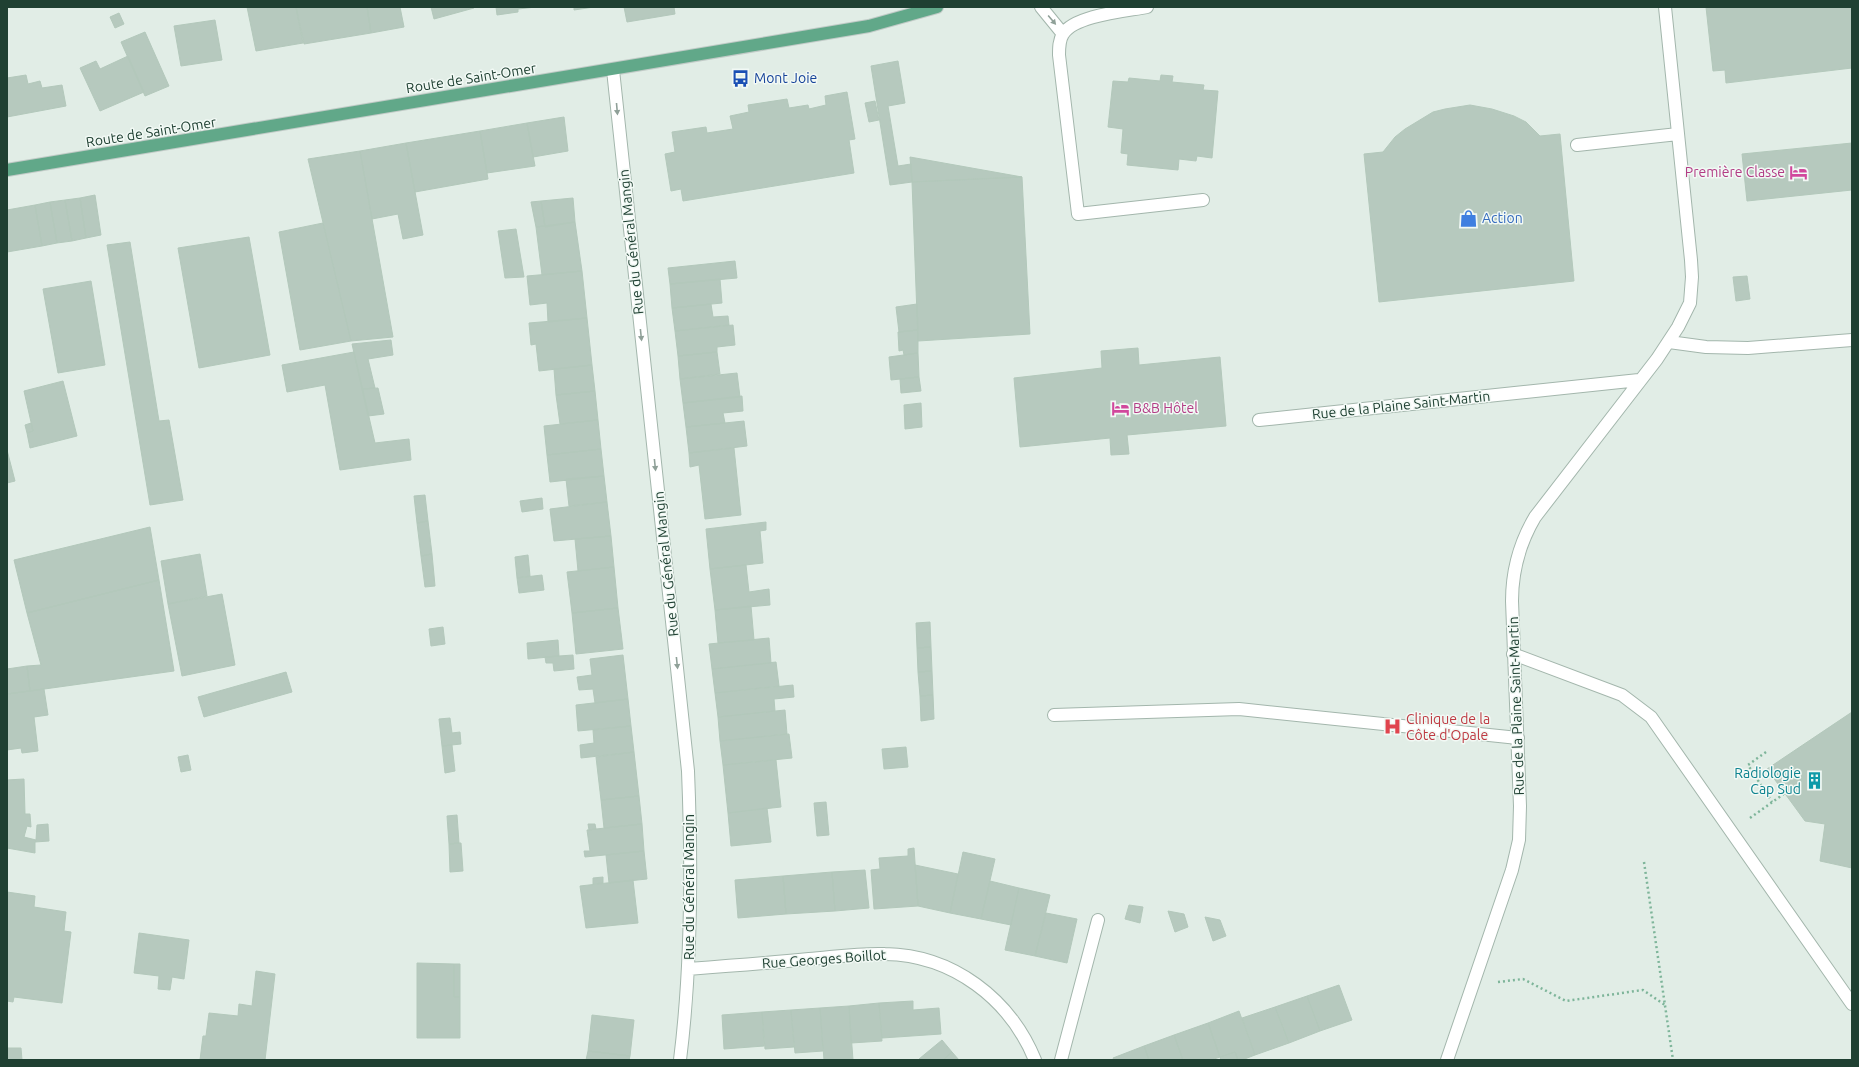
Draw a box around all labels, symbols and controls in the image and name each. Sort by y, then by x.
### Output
one-way arrow [1047,16,1056,25]
street label: Route de Saint-Omer [405,60,538,96]
bus stop icon: Mont Joie [731,68,751,88]
place label: Mont Joie [754,70,817,86]
one-way arrow [614,103,620,115]
street label: Route de Saint-Omer [85,114,218,150]
hotel icon: Première Classe [1788,162,1808,182]
place label: Première Classe [1685,164,1785,180]
street label: Rue du Général Mangin [615,169,647,315]
shop icon: Action [1459,208,1479,228]
place label: Action [1482,210,1523,226]
one-way arrow [638,329,645,341]
street label: Rue de la Plaine Saint-Martin [1311,388,1491,422]
hotel icon: B&B Hôtel [1110,398,1130,418]
place label: B&B Hôtel [1133,400,1198,416]
one-way arrow [652,459,659,471]
street label: Rue du Général Mangin [650,491,682,637]
street label: Rue de la Plaine Saint-Martin [1505,616,1527,796]
one-way arrow [674,657,680,669]
place label: Clinique de la Côte d'Opale [1406,711,1490,743]
hospital icon: Clinique de la Côte d'Opale [1383,717,1403,737]
place label: Radiologie Cap Sud [1734,765,1801,797]
building icon: Radiologie Cap Sud [1804,771,1824,791]
street label: Rue du Général Mangin [681,814,697,960]
street label: Rue Georges Boillot [761,947,887,971]

